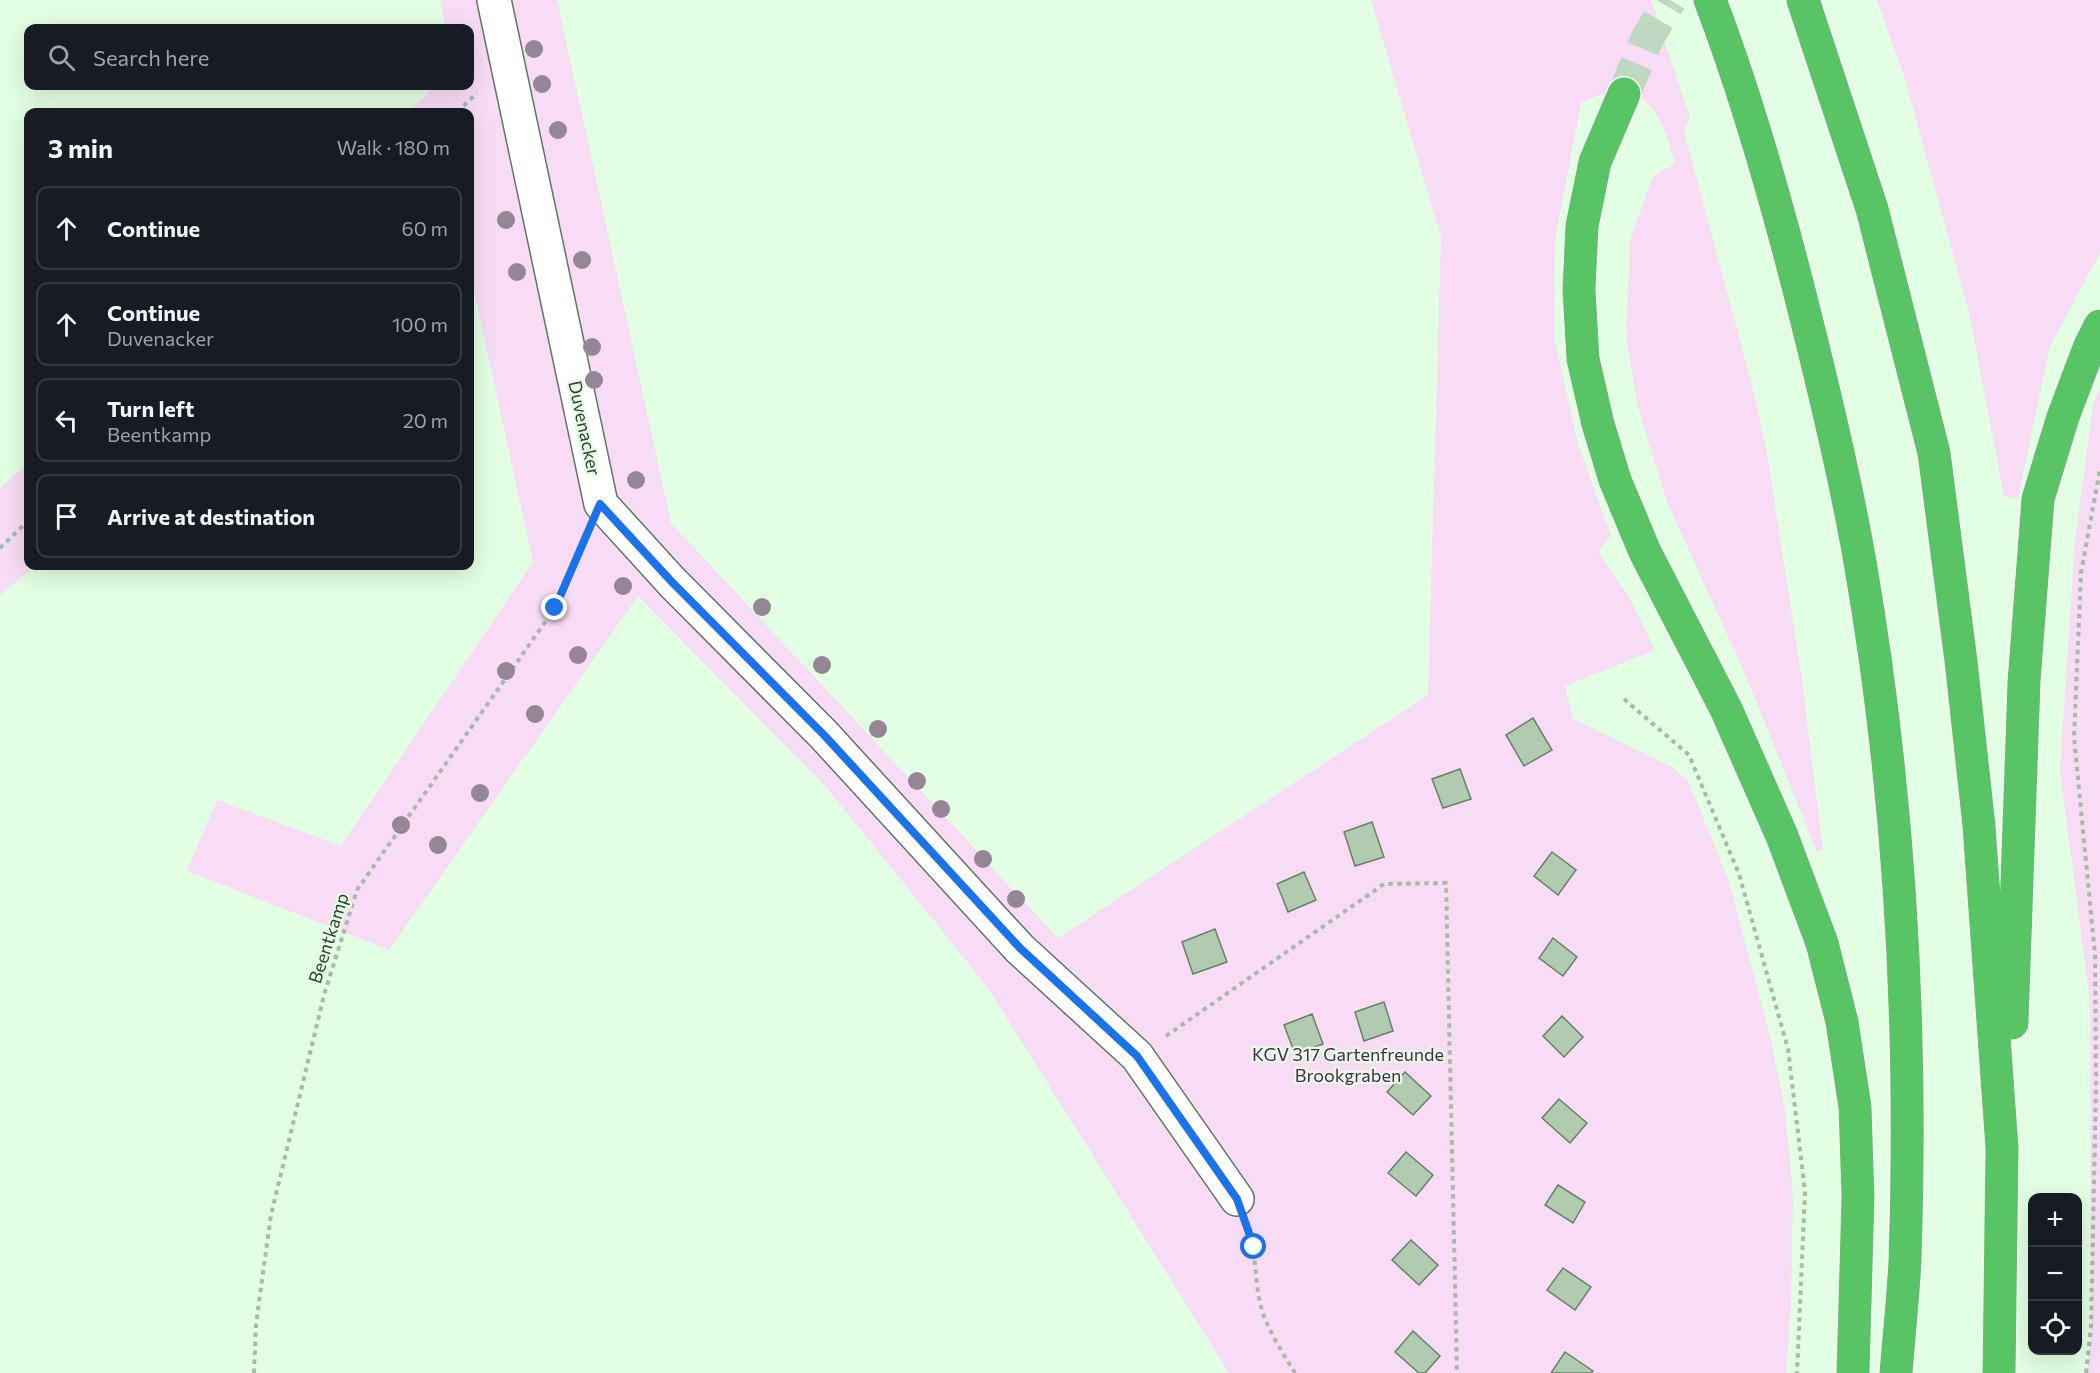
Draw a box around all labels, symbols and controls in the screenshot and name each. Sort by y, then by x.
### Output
search box [24,24,474,90]
icon: search [45,41,78,74]
text: Search here [93,44,209,71]
text: 3 min [48,132,113,163]
text: Walk · 180 m [337,135,450,159]
icon: ahead [50,212,83,245]
text: Continue [107,215,200,242]
text: 60 m [402,216,448,240]
text: Continue [107,299,200,326]
icon: ahead [50,308,83,341]
text: 100 m [392,312,448,336]
text: Duvenacker [107,326,214,350]
street label: Duvenacker [564,379,606,477]
text: Turn left [107,395,194,422]
icon: left [50,404,83,437]
text: 20 m [403,408,448,432]
text: Beentkamp [107,422,211,446]
icon: arrive [50,500,83,533]
text: Arrive at destination [107,503,315,530]
route end [541,594,567,620]
street label: Beentkamp [303,890,353,986]
park label: KGV 317 Gartenfreunde Brookgraben [1252,1043,1444,1086]
map controls [2028,1193,2082,1355]
button: + [2028,1193,2082,1247]
route start [1240,1233,1266,1259]
button: − [2028,1247,2082,1301]
button: locate [2028,1301,2082,1355]

